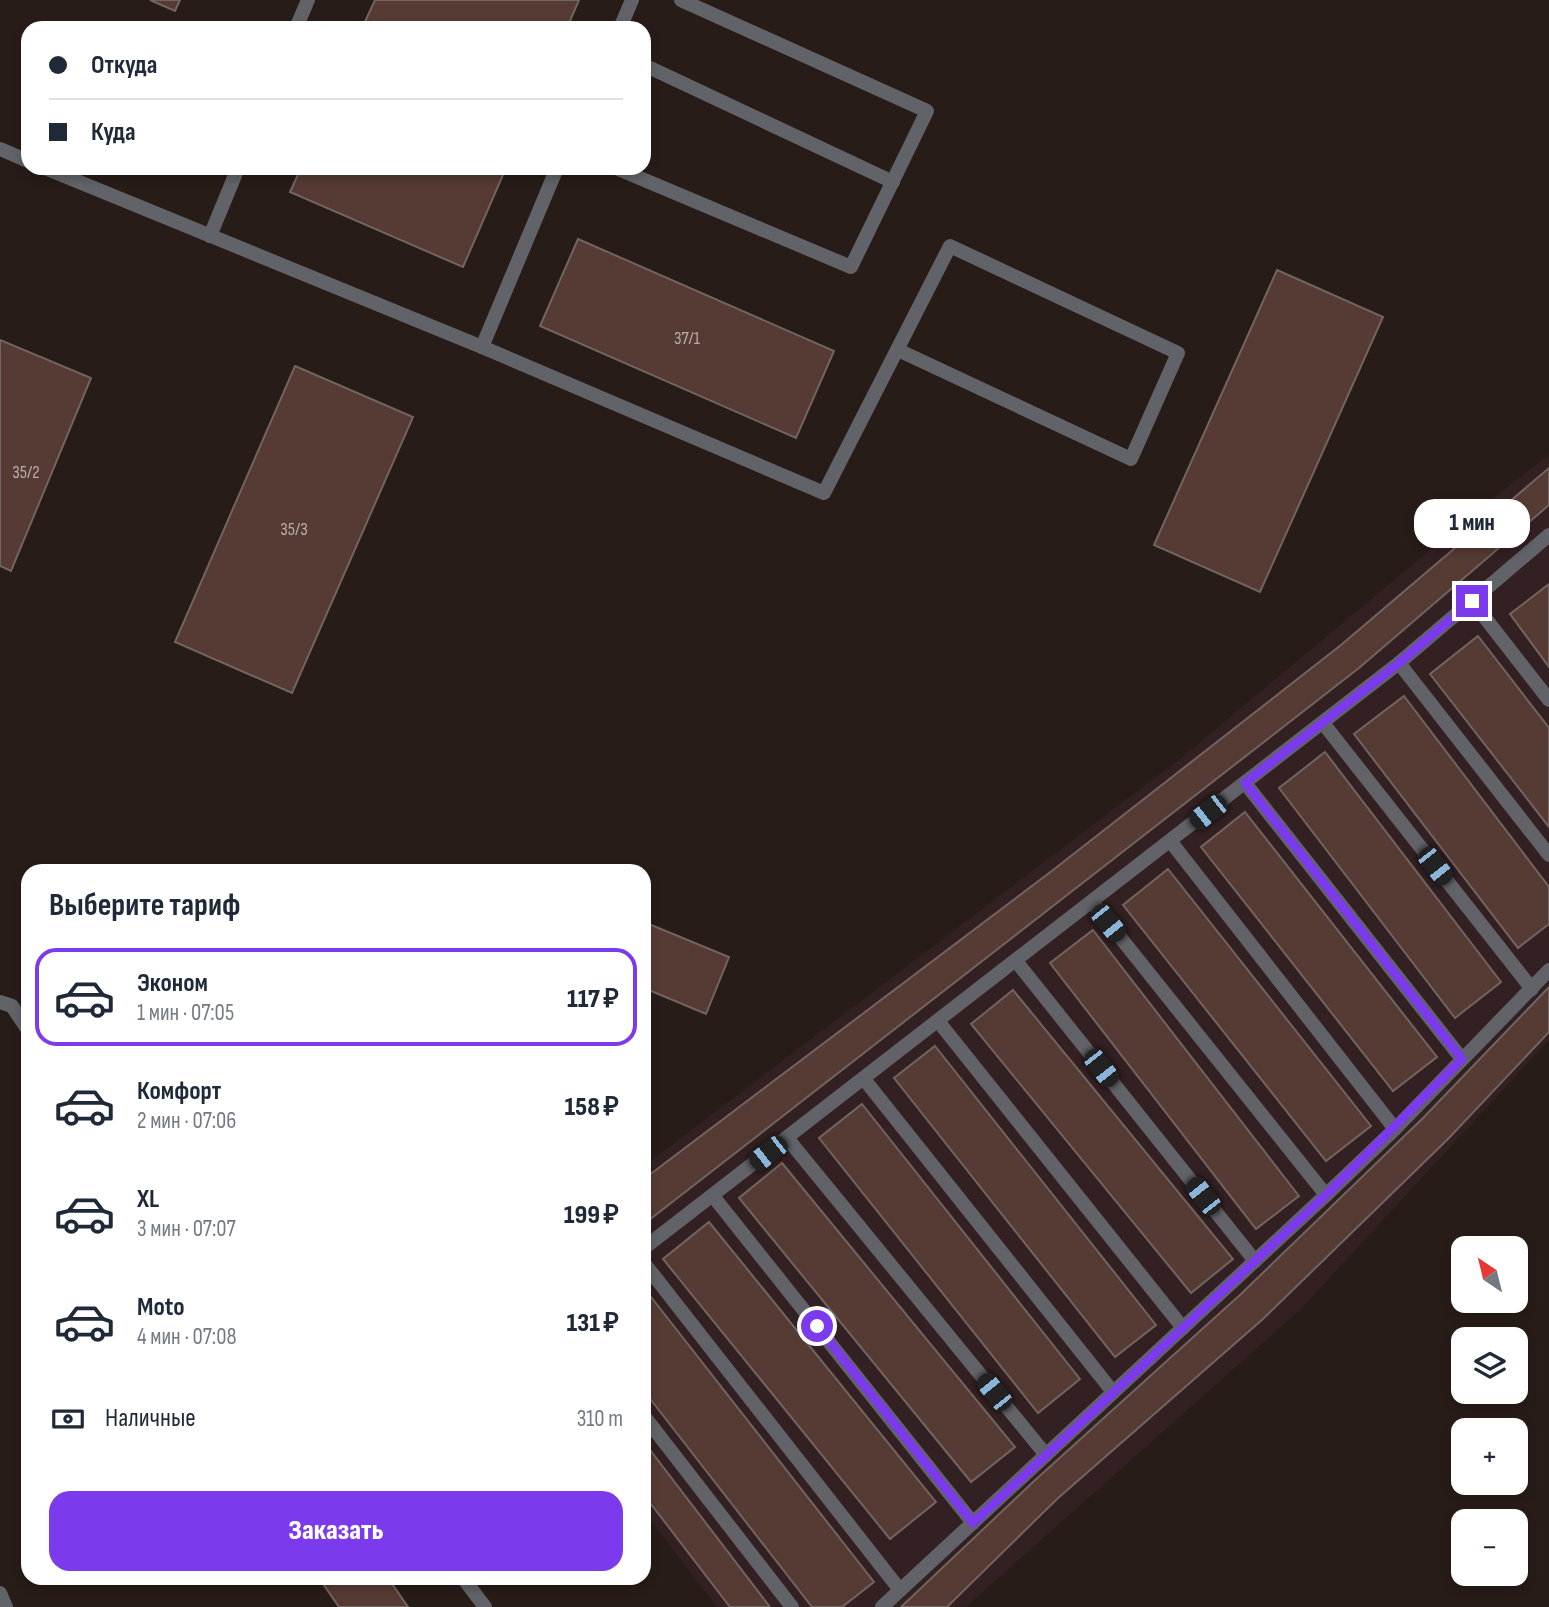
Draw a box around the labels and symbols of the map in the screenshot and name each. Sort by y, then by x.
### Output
house number: 37/1 [674,328,701,349]
house number: 35/2 [12,462,40,483]
callout: 1 мин [1414,500,1530,548]
house number: 35/3 [280,519,308,540]
route end [1456,585,1488,617]
car [1185,791,1232,833]
car [1414,843,1457,889]
car [1087,900,1130,946]
car [1080,1045,1123,1091]
car [745,1132,792,1174]
car [1182,1173,1225,1219]
north arrow [1451,1236,1528,1312]
route start [801,1310,833,1342]
car [973,1369,1016,1415]

